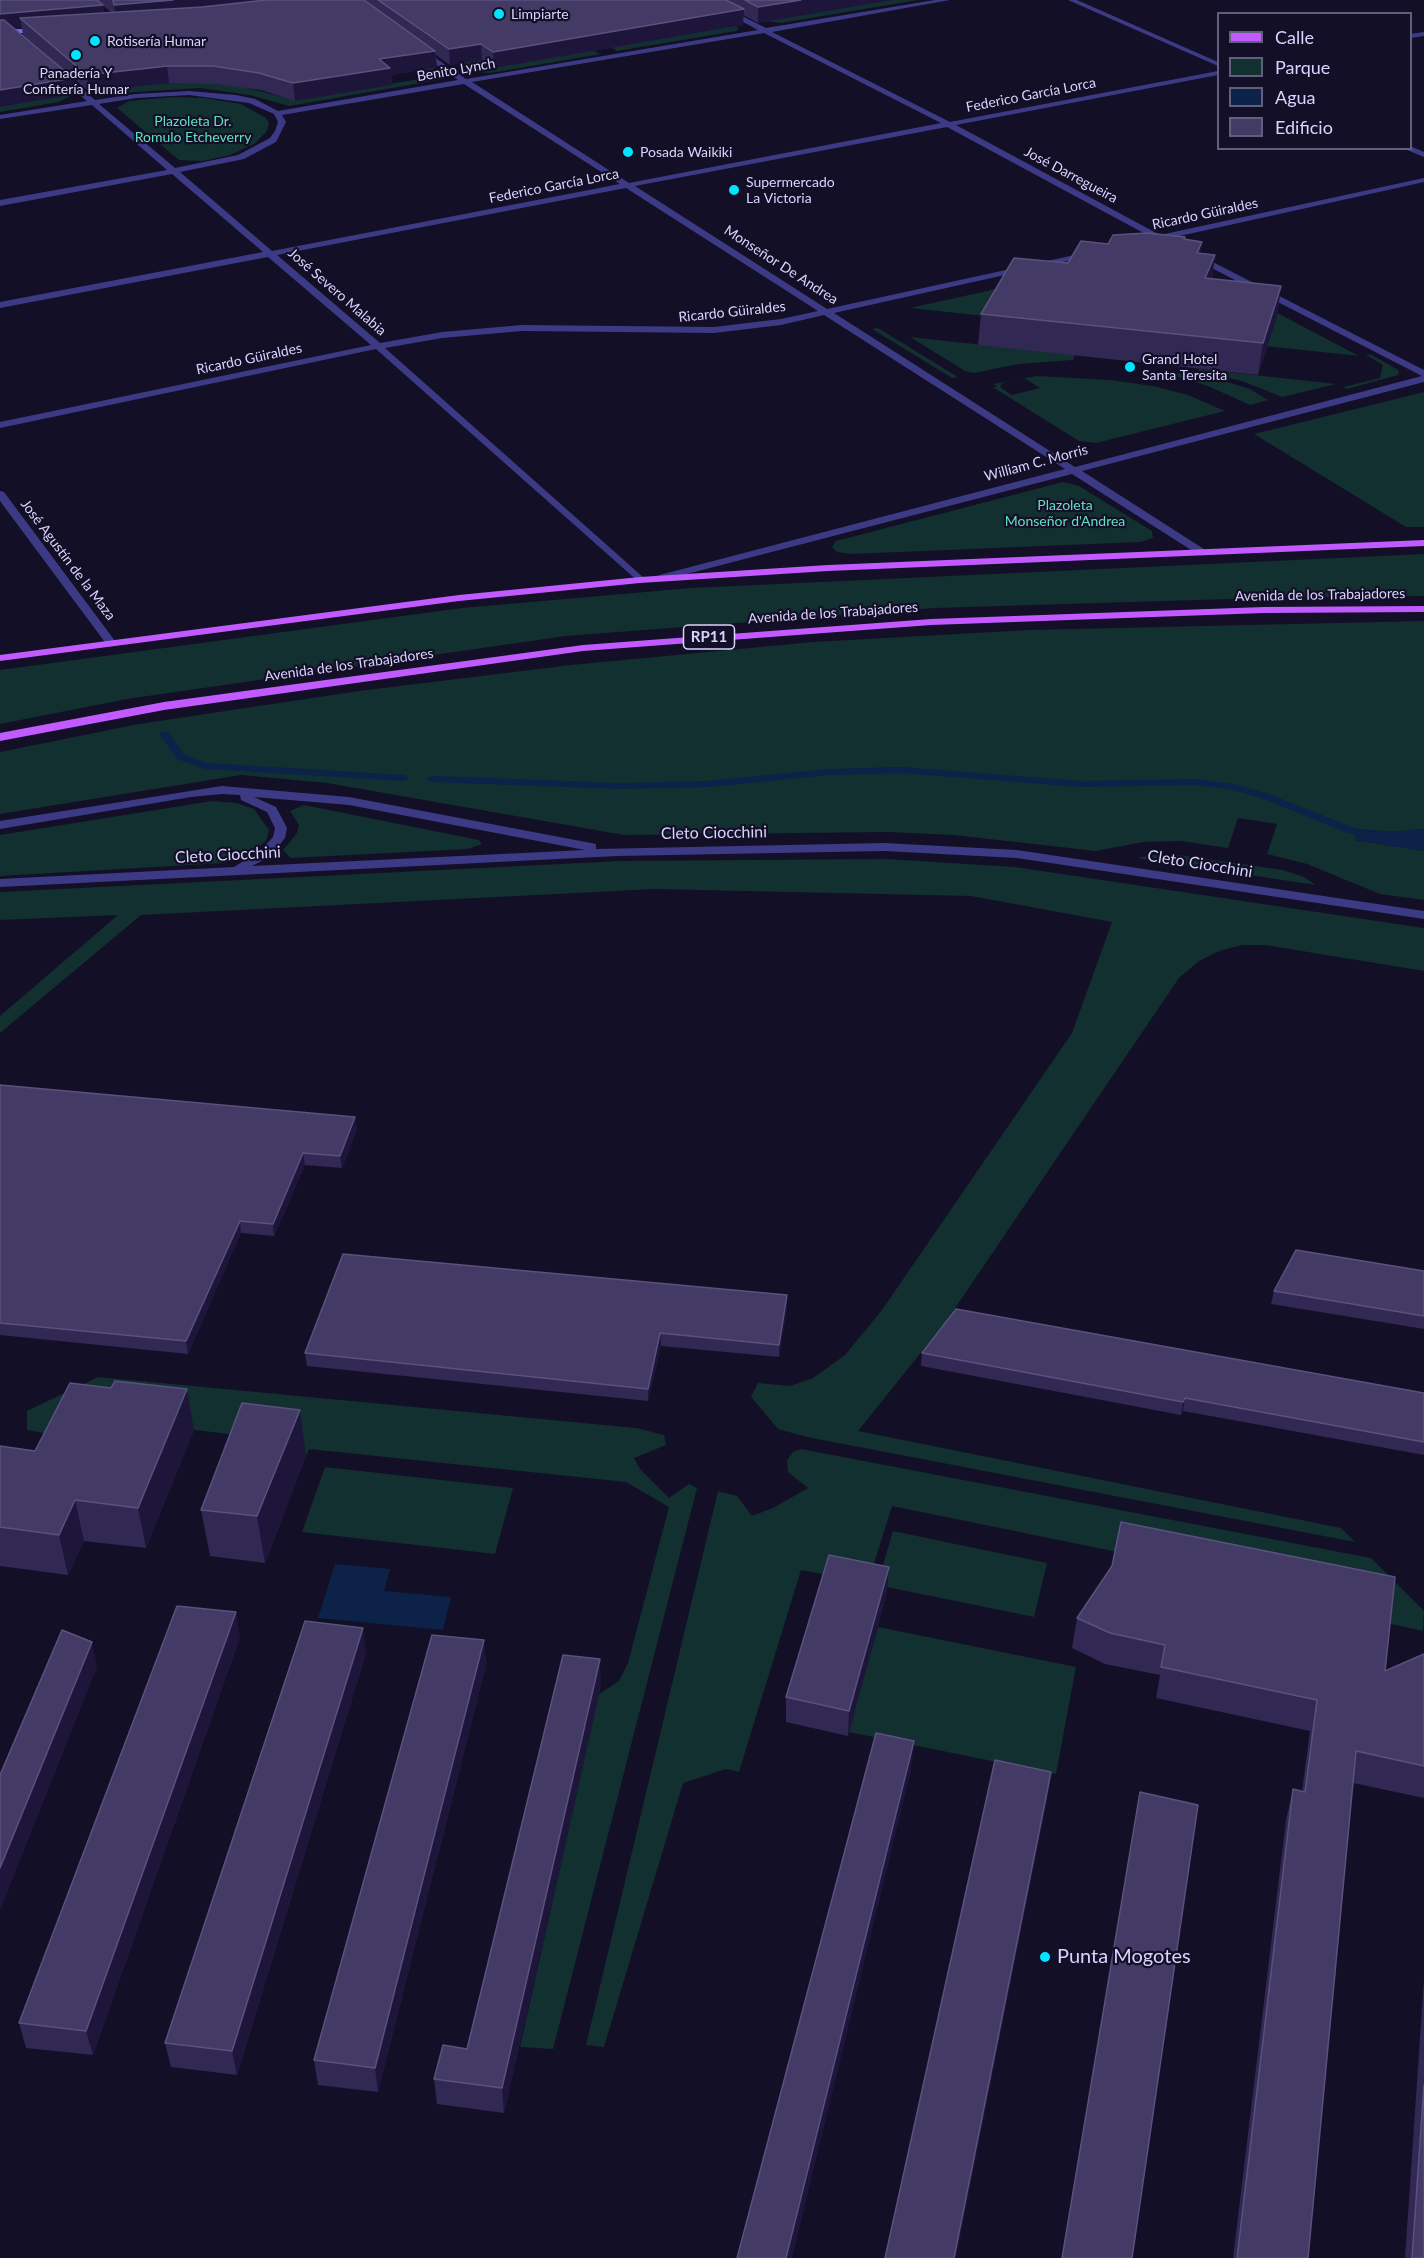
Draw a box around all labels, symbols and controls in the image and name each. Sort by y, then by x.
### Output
place label: Limpiarte [511,6,569,22]
marker: Limpiarte [492,7,506,21]
legend [1217,12,1412,150]
text: Calle [1275,26,1314,48]
place label: Rotisería Humar [107,33,206,49]
marker: Rotisería Humar [88,34,102,48]
marker: Panadería Y Confitería Humar [69,48,83,62]
street label: Benito Lynch [415,55,497,85]
text: Parque [1275,56,1330,78]
place label: Panadería Y Confitería Humar [23,65,129,98]
street label: Federico García Lorca [965,74,1097,116]
text: Agua [1275,86,1316,108]
park label: Plazoleta Dr. Romulo Etcheverry [135,113,251,146]
text: Edificio [1275,116,1333,138]
street label: José Darregueira [1022,143,1120,207]
place label: Posada Waikiki [640,144,732,160]
marker: Posada Waikiki [621,145,635,159]
street label: Federico García Lorca [488,165,620,207]
place label: Supermercado La Victoria [746,174,835,206]
marker: Supermercado La Victoria [727,183,741,197]
street label: Ricardo Güiraldes [1151,195,1259,233]
street label: Monseñor De Andrea [721,222,841,308]
street label: José Severo Malabia [285,245,389,339]
street label: Ricardo Güiraldes [678,298,786,326]
street label: Ricardo Güiraldes [195,340,303,378]
place label: Grand Hotel Santa Teresita [1142,351,1227,384]
marker: Grand Hotel Santa Teresita [1123,360,1137,374]
street label: William C. Morris [982,441,1090,485]
street label: José Agustín de la Maza [17,496,119,624]
park label: Plazoleta Monseñor d'Andrea [1005,497,1125,530]
street label: Avenida de los Trabajadores [1235,585,1405,605]
street label: Avenida de los Trabajadores [747,599,919,627]
road number: RP11 [684,625,734,649]
street label: Avenida de los Trabajadores [263,645,435,685]
street label: Cleto Ciocchini [661,822,767,844]
street label: Cleto Ciocchini [175,843,281,867]
street label: Cleto Ciocchini [1146,846,1254,882]
place label: Punta Mogotes [1057,1945,1191,1969]
marker: Punta Mogotes [1038,1950,1052,1964]

